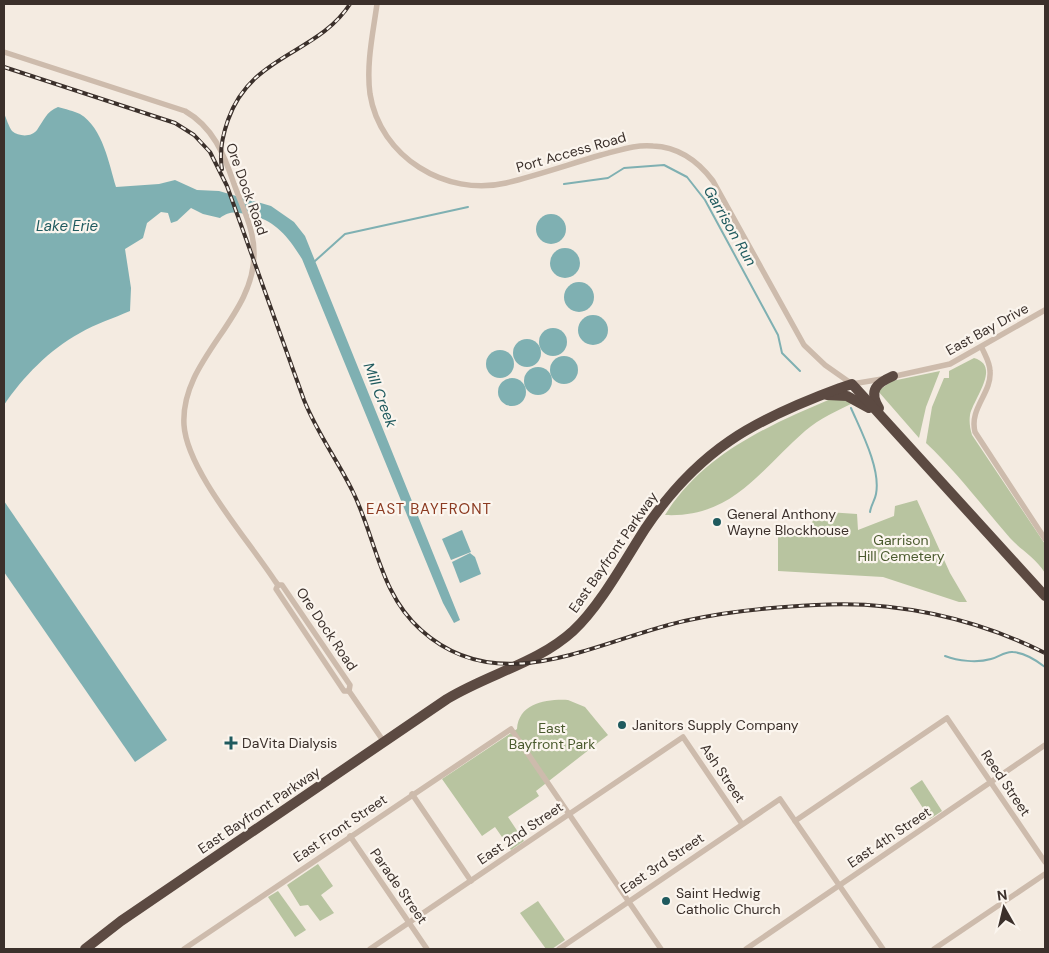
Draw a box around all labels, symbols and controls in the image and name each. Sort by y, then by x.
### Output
street label: Port Access Road [514,128,628,176]
street label: Ore Dock Road [222,140,272,238]
water label: Garrison Run [699,182,761,270]
water label: Lake Erie [36,216,99,236]
street label: East Bay Drive [942,299,1032,359]
water label: Mill Creek [358,360,402,431]
street label: East Bayfront Parkway [564,488,662,616]
district label: EAST BAYFRONT [366,499,492,519]
place label: General Anthony Wayne Blockhouse [727,505,849,539]
marker: General Anthony Wayne Blockhouse [711,516,723,528]
park label: Garrison Hill Cemetery [857,531,945,565]
street label: Ore Dock Road [292,584,362,674]
place label: Janitors Supply Company [632,716,799,734]
park label: East Bayfront Park [509,719,595,753]
marker: Janitors Supply Company [616,719,628,731]
place label: DaVita Dialysis [242,734,337,752]
marker: DaVita Dialysis [224,736,238,750]
street label: Ash Street [697,740,749,806]
street label: Reed Street [977,746,1035,820]
street label: East Bayfront Parkway [194,762,324,858]
street label: East Front Street [290,790,390,866]
street label: East 2nd Street [474,798,566,868]
street label: East 4th Street [844,802,934,872]
street label: East 3rd Street [617,828,707,898]
street label: Parade Street [366,845,432,927]
north arrow [979,883,1029,933]
place label: Saint Hedwig Catholic Church [676,884,781,918]
text: N [996,886,1009,905]
marker: Saint Hedwig Catholic Church [660,895,672,907]

